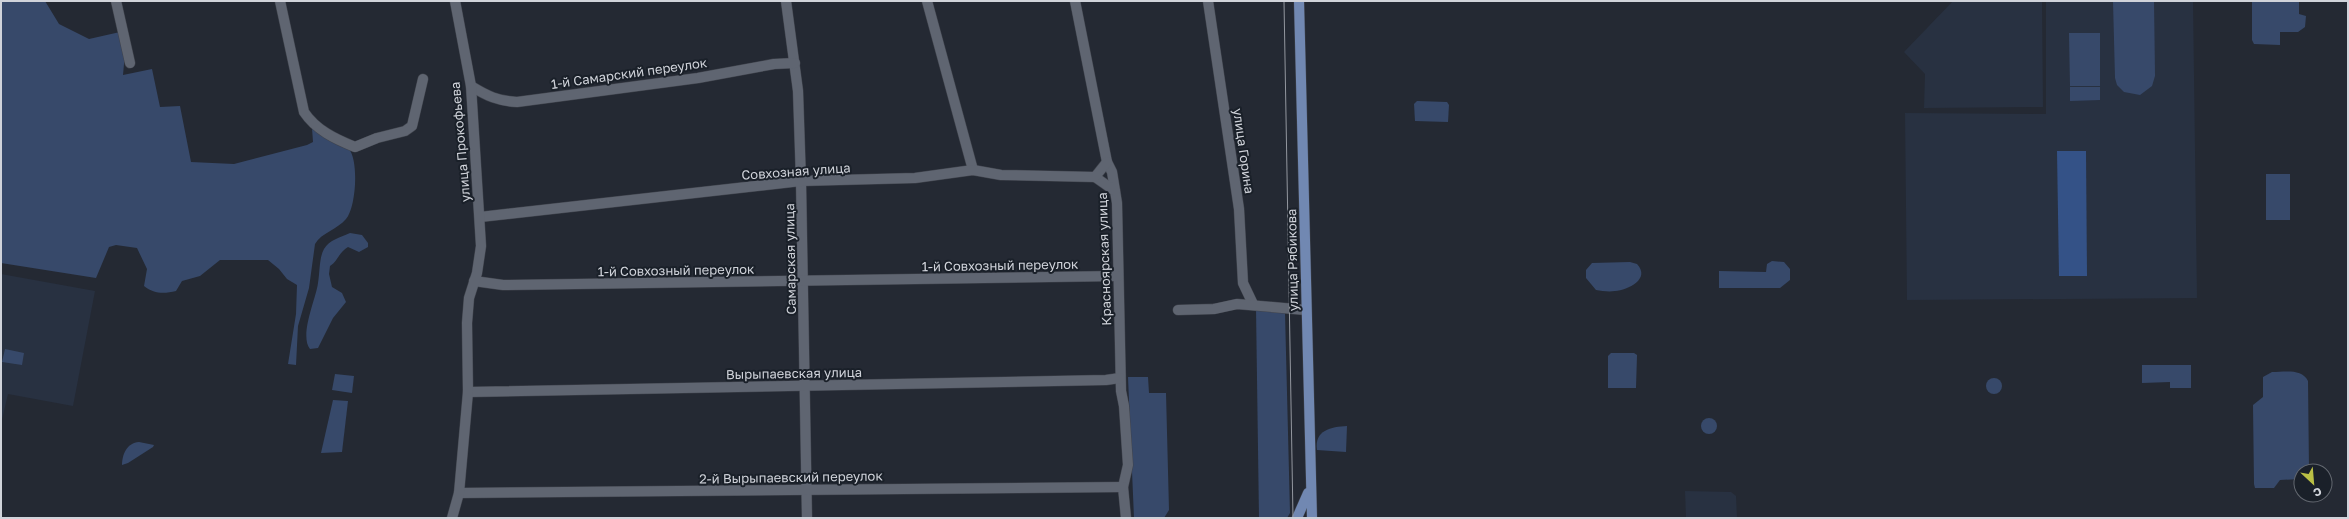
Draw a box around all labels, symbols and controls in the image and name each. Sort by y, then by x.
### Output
street label: 1-й Самарский переулок [550,54,709,92]
street label: улица Прокофьева [447,81,473,203]
street label: улица Горина [1230,107,1258,195]
street label: Совхозная улица [741,159,851,183]
street label: Красноярская улица [1094,192,1114,326]
street label: Самарская улица [781,203,799,315]
street label: улица Рябикова [1283,209,1301,311]
street label: 1-й Совхозный переулок [921,256,1079,274]
street label: 1-й Совхозный переулок [597,261,755,279]
street label: Вырыпаевская улица [726,364,862,382]
north arrow [2293,463,2333,503]
street label: 2-й Вырыпаевский переулок [699,467,883,487]
text: С [2311,485,2324,500]

